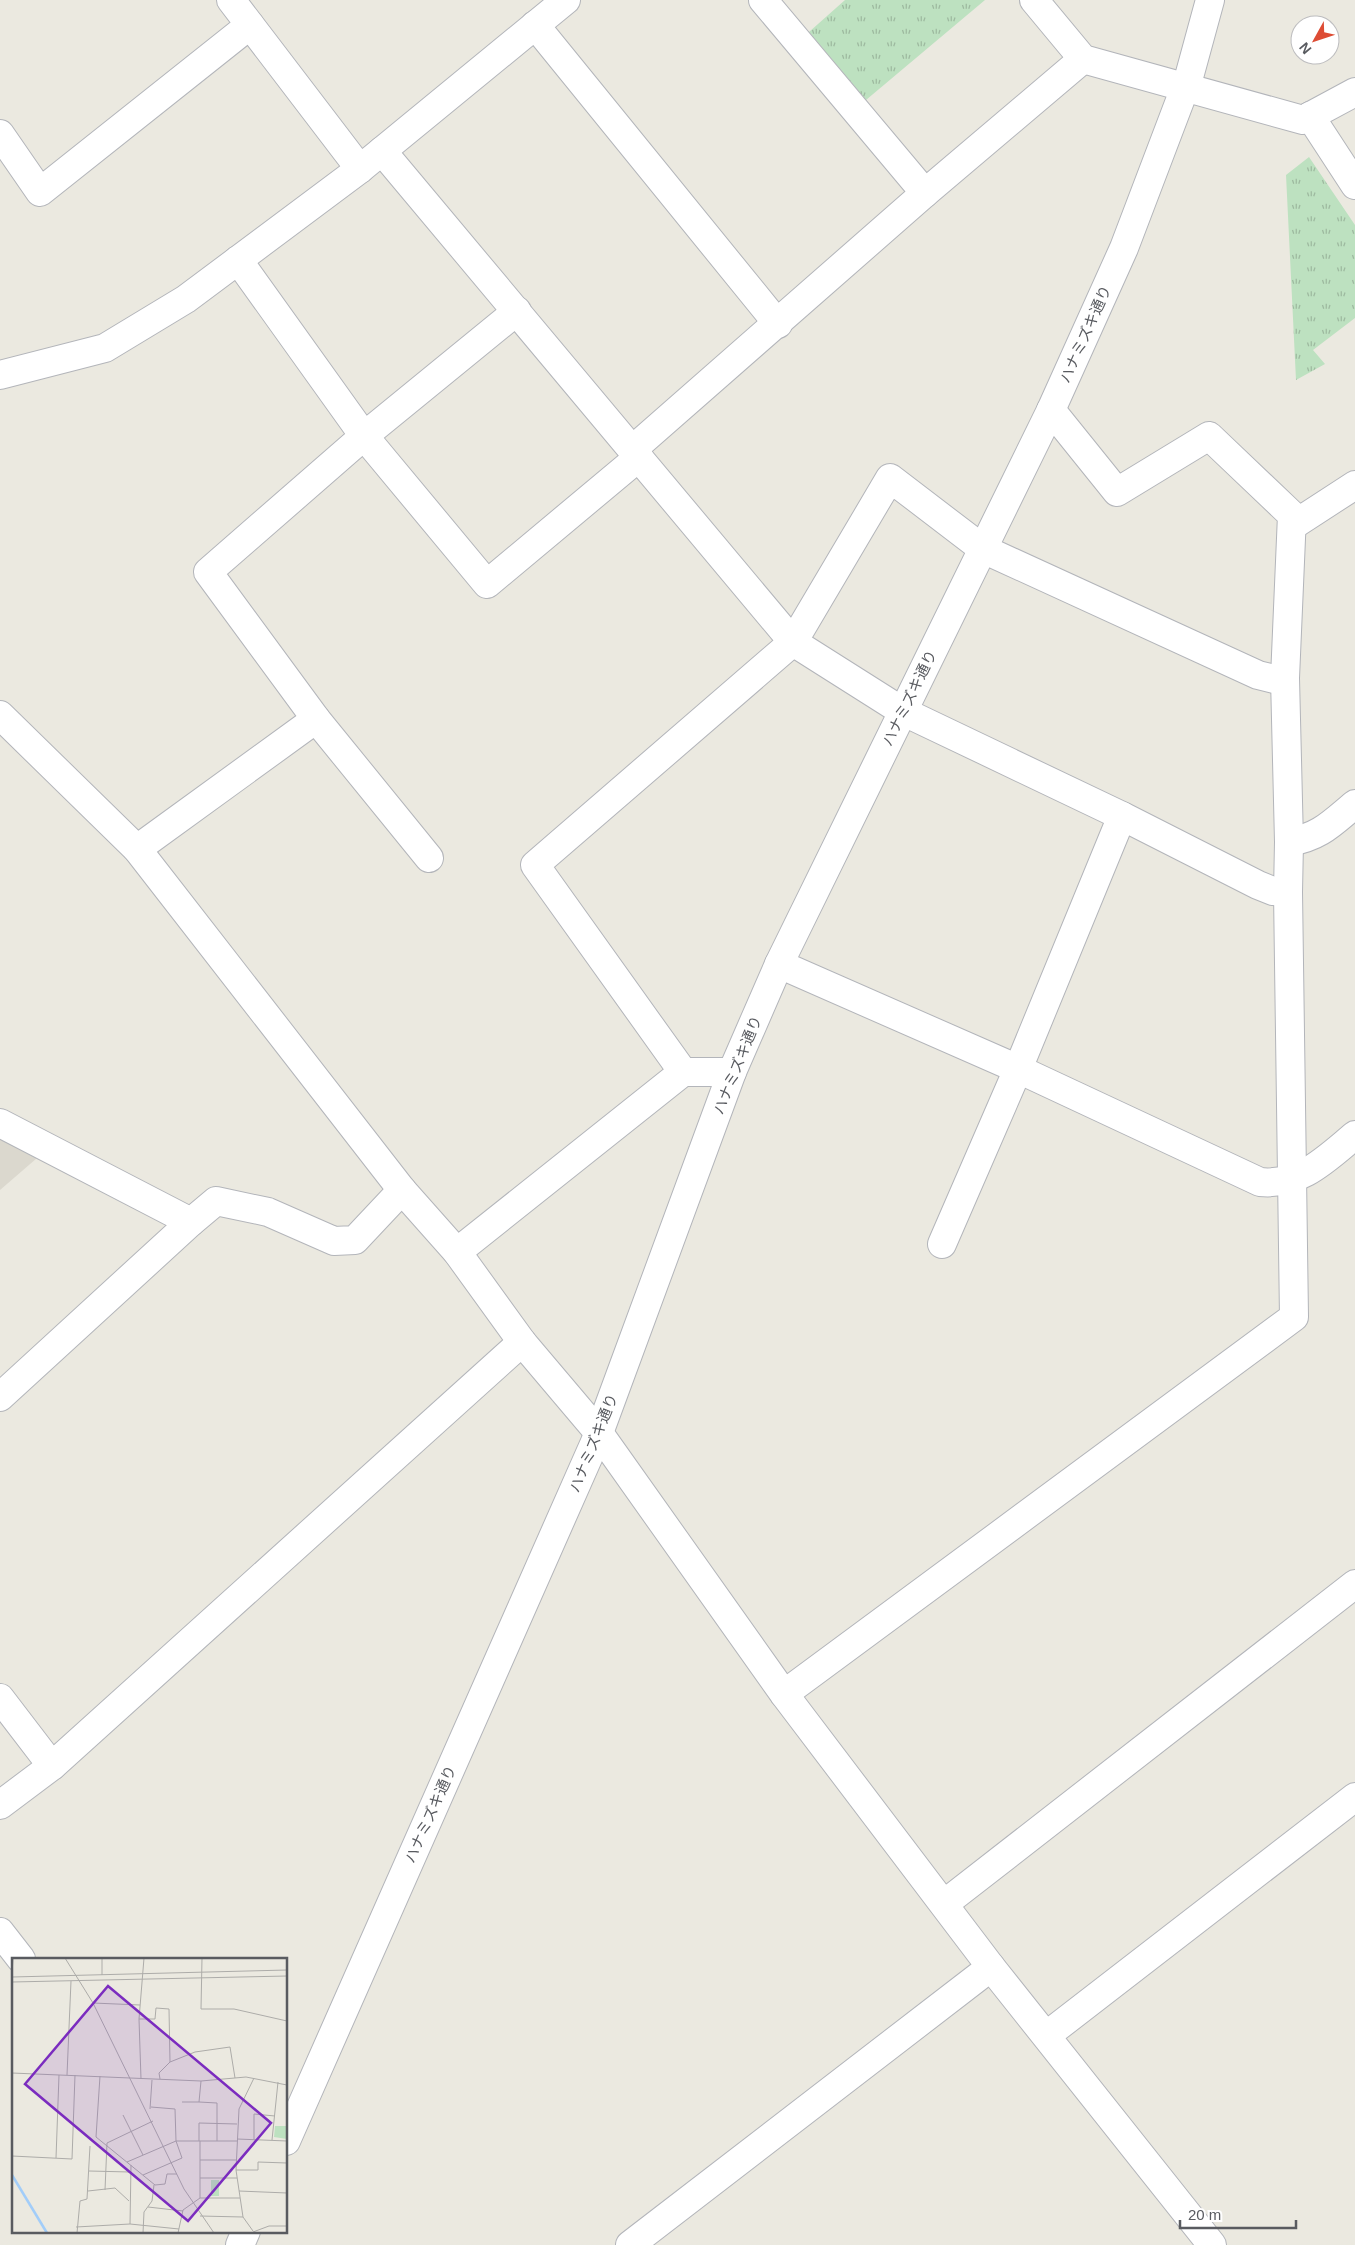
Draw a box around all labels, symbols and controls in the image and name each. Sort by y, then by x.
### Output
north arrow [1290,15,1340,65]
text: N [1296,39,1314,57]
street label: ハナミズキ通り [1056,283,1114,385]
street label: ハナミズキ通り [878,647,940,749]
street label: ハナミズキ通り [709,1013,765,1117]
street label: ハナミズキ通り [565,1391,621,1495]
street label: ハナミズキ通り [401,1763,459,1865]
inset map [12,1958,288,2232]
scale bar [1180,2198,1296,2230]
text: 20 m [1188,2206,1221,2223]

